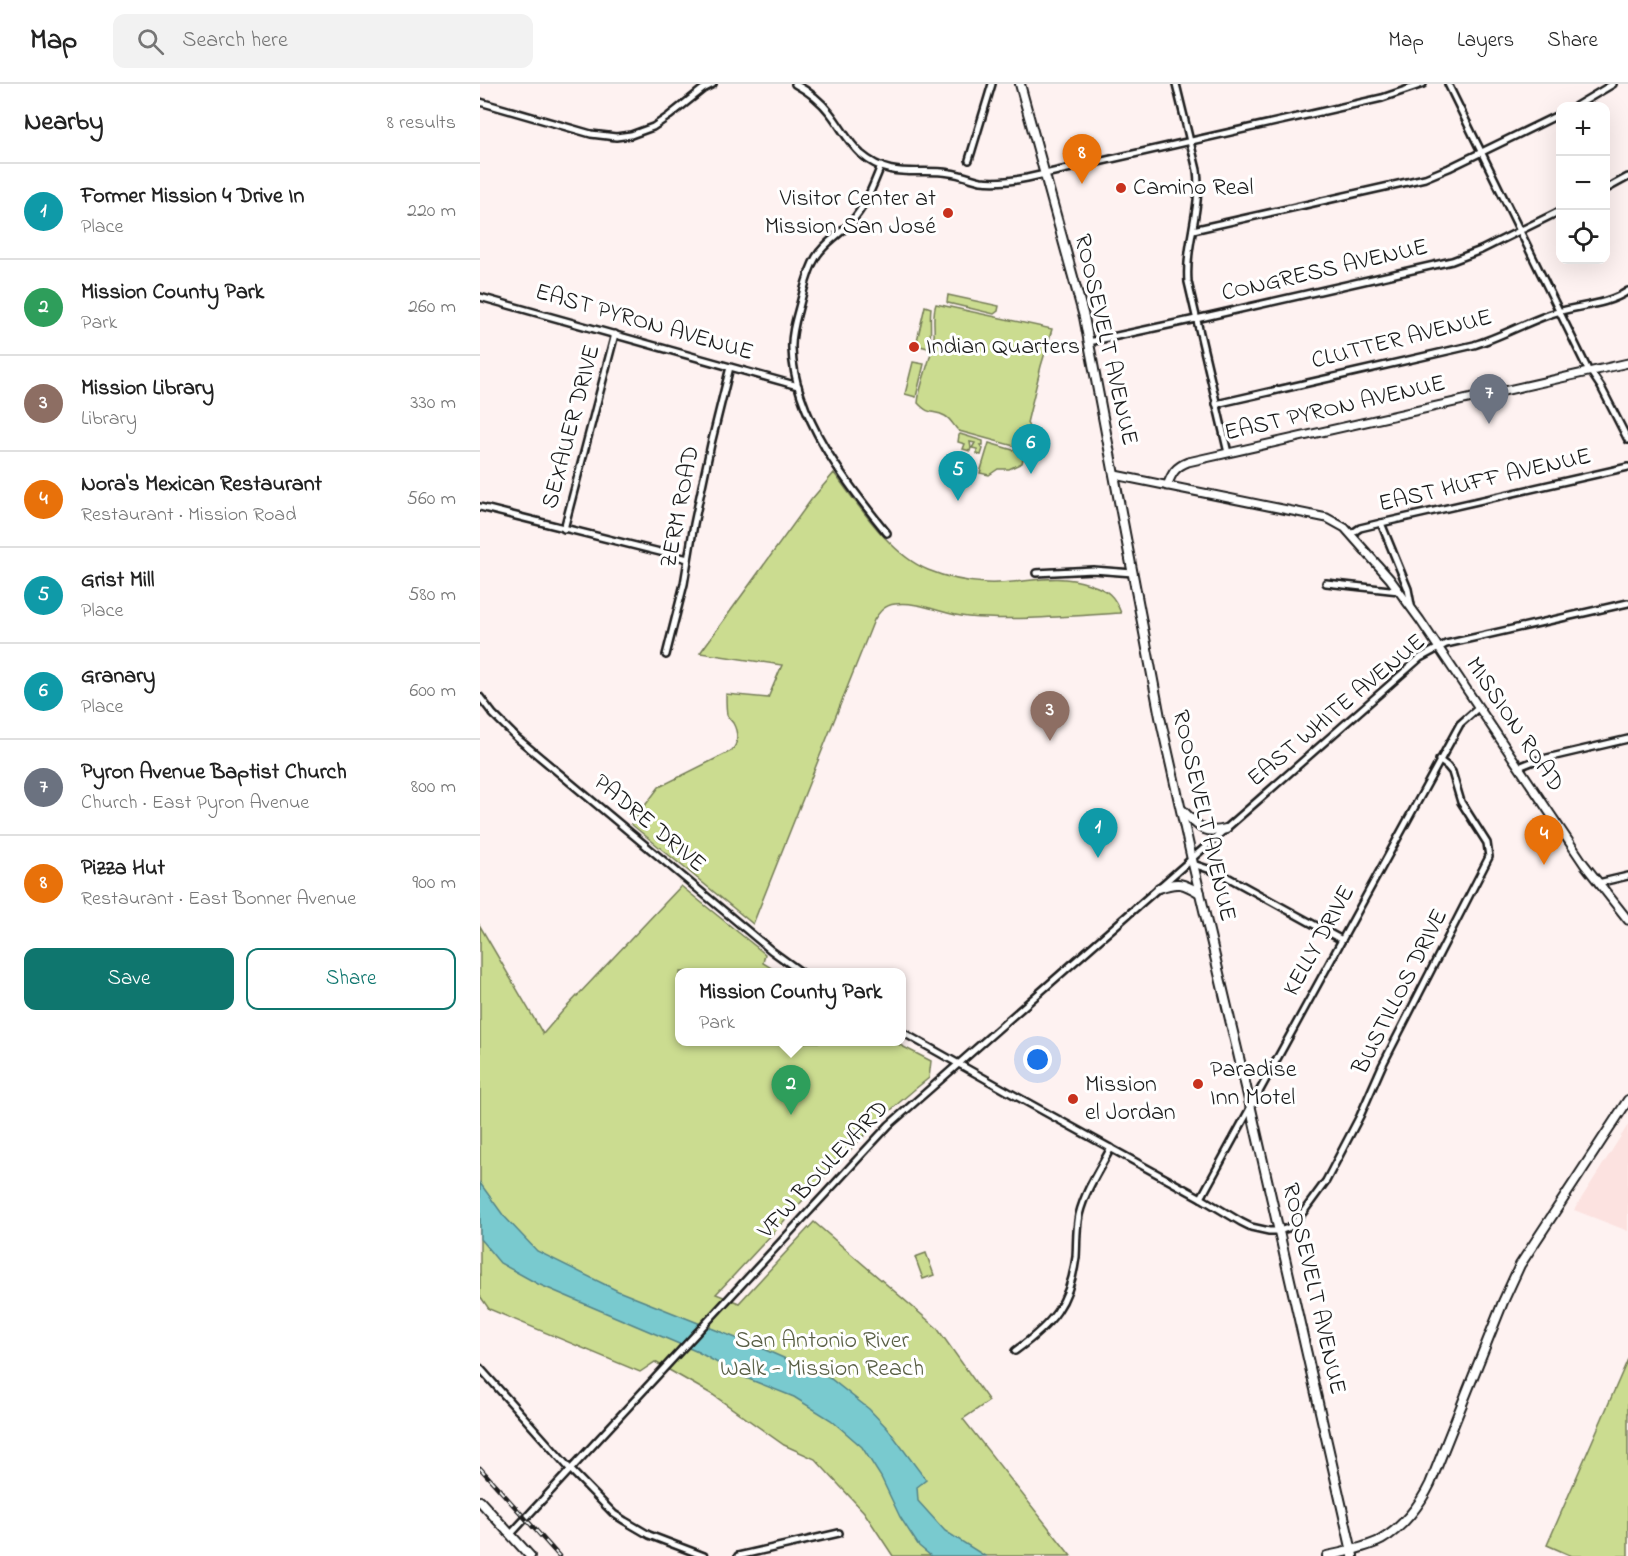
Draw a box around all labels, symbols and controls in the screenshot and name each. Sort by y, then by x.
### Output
search box [113,14,533,68]
text: Map [30,21,77,62]
icon: search [134,25,167,58]
text: Search here [182,25,288,57]
text: Map [1388,26,1424,56]
text: Layers [1457,26,1514,56]
text: Share [1547,26,1598,56]
map controls [1556,102,1610,264]
button: + [1556,102,1610,156]
text: Nearby [24,104,103,142]
text: 8 results [387,109,456,138]
pin: 8 [1062,135,1102,184]
button: − [1556,156,1610,210]
place label: Camino Real [1133,171,1253,206]
text: Former Mission 4 Drive In [81,181,304,213]
marker: Camino Real [1114,181,1128,195]
place label: Visitor Center at Mission San José [765,182,936,245]
text: 1 [40,197,47,226]
text: 220 m [407,197,456,226]
marker: Visitor Center at Mission San José [941,206,955,220]
button: locate [1556,210,1610,264]
text: Place [81,213,123,242]
street label: CONGRESS AVENUE [1218,230,1432,312]
street label: ROOSEVELT AVENUE [1064,231,1146,449]
street label: EAST PYRON AVENUE [531,275,757,371]
text: Mission County Park [81,277,264,309]
text: 2 [39,293,48,322]
text: 260 m [408,293,456,322]
street label: CLUTTER AVENUE [1308,301,1496,379]
text: Park [81,309,117,338]
place label: Indian Quarters [926,330,1080,365]
marker: Indian Quarters [907,340,921,354]
street label: SEXAUER DRIVE [533,341,611,513]
street label: EAST PYRON AVENUE [1221,367,1449,451]
text: Mission Library [81,373,214,405]
pin: 7 [1470,374,1508,424]
text: 3 [39,389,48,418]
text: 330 m [410,389,456,418]
text: Library [81,405,137,434]
pin: 6 [1012,424,1050,474]
street label: EAST HUFF AVENUE [1375,440,1595,522]
street label: ZERM ROAD [652,443,710,571]
pin: 5 [938,452,978,501]
text: Nora's Mexican Restaurant [81,469,322,501]
text: 4 [39,485,48,514]
text: 560 m [407,485,456,514]
text: Restaurant · Mission Road [81,501,296,530]
text: Grist Mill [81,565,154,597]
text: 5 [38,581,49,610]
text: 580 m [408,581,456,610]
text: Place [81,597,123,626]
street label: EAST WHITE AVENUE [1240,626,1434,796]
street label: MISSION ROAD [1456,650,1572,800]
text: Granary [81,661,155,693]
text: 6 [39,677,48,706]
text: 600 m [409,677,456,706]
pin: 3 [1030,692,1070,741]
text: Place [81,693,123,722]
street label: ROOSEVELT AVENUE [1162,707,1244,925]
text: Pyron Avenue Baptist Church [81,757,347,789]
street label: PADRE DRIVE [585,766,713,882]
text: 7 [39,773,48,802]
text: 800 m [411,773,456,802]
text: Church · East Pyron Avenue [81,789,309,818]
pin: 1 [1078,808,1118,858]
pin: 4 [1524,816,1564,865]
text: Pizza Hut [81,853,165,885]
text: 8 [40,869,47,898]
text: 900 m [412,869,456,898]
street label: KELLY DRIVE [1275,879,1365,1003]
text: Restaurant · East Bonner Avenue [81,885,356,914]
street label: BUSTILLOS DRIVE [1344,903,1458,1082]
button: Save [24,948,234,1010]
button: Share [246,948,456,1010]
popup [675,968,906,1046]
text: Mission County Park [699,977,882,1009]
text: Park [699,1009,735,1038]
your location [1023,1045,1052,1074]
place label: Paradise Inn Motel [1210,1053,1297,1116]
pin: 2 [772,1066,810,1115]
place label: Mission el Jordan [1085,1068,1176,1131]
marker: Paradise Inn Motel [1191,1077,1205,1091]
marker: Mission el Jordan [1066,1092,1080,1106]
street label: VFW BOULEVARD [750,1093,898,1248]
street label: ROOSEVELT AVENUE [1272,1180,1354,1398]
park label: San Antonio River Walk - Mission Reach [720,1324,924,1387]

